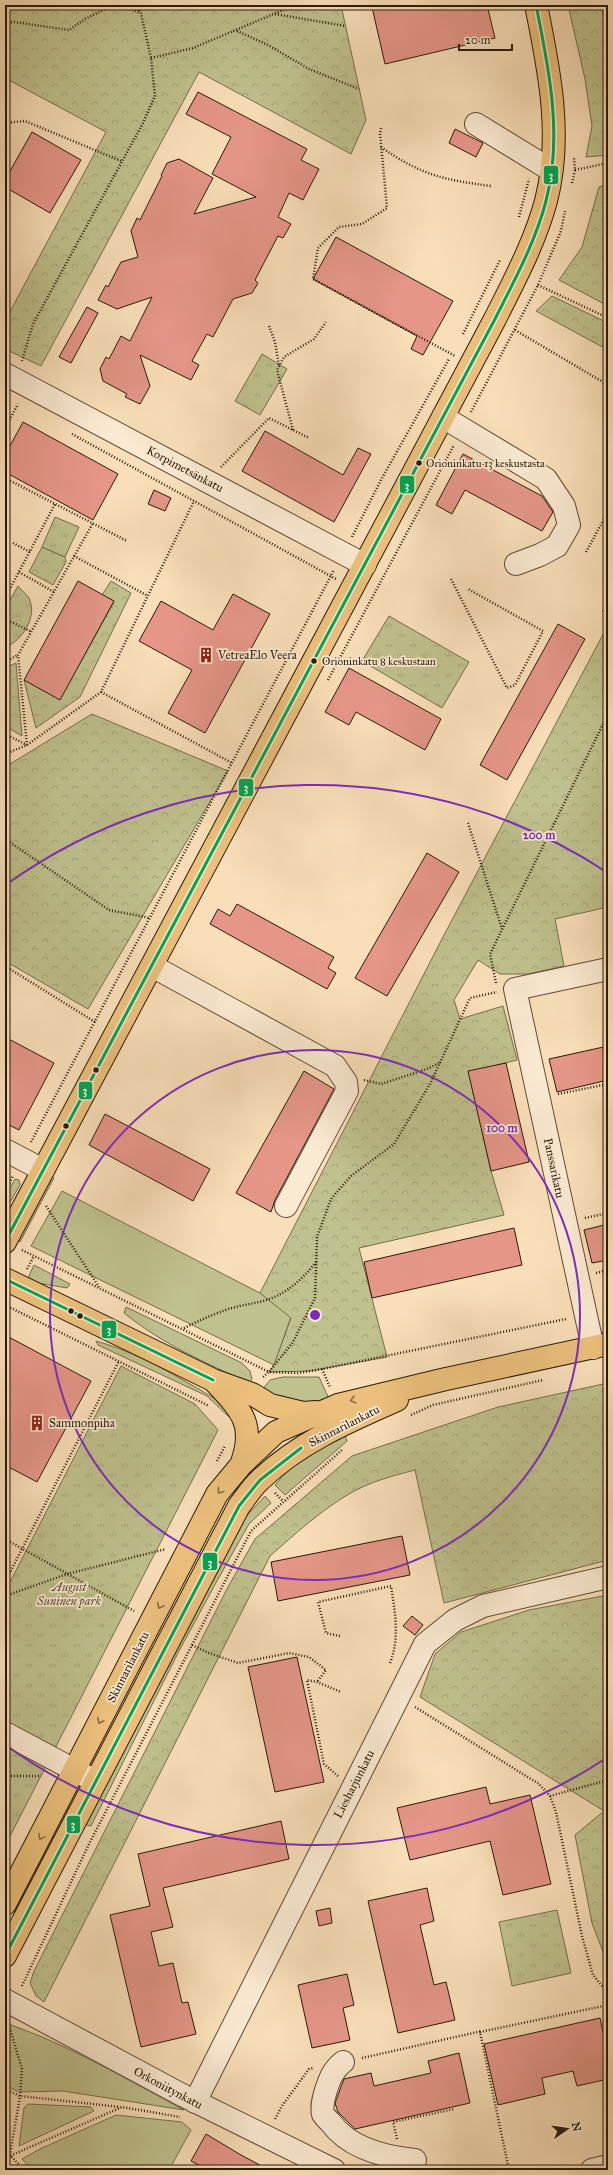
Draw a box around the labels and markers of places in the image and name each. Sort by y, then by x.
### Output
place label: Orioninkatu 13 keskustasta [426,457,545,470]
marker: Orioninkatu 13 keskustasta [414,458,424,468]
building icon: VetreaElo Veera [197,646,215,664]
place label: VetreaElo Veera [217,648,298,662]
place label: Orioninkatu 8 keskustaan [322,655,436,668]
marker: Orioninkatu 8 keskustaan [309,656,319,666]
unlabelled marker [91,1065,101,1075]
unlabelled marker [61,1121,71,1131]
unlabelled marker [66,1306,76,1316]
centre of rings [308,1308,322,1322]
unlabelled marker [75,1311,85,1321]
building icon: Sammonpiha [28,1414,46,1432]
place label: Sammonpiha [49,1416,116,1430]

